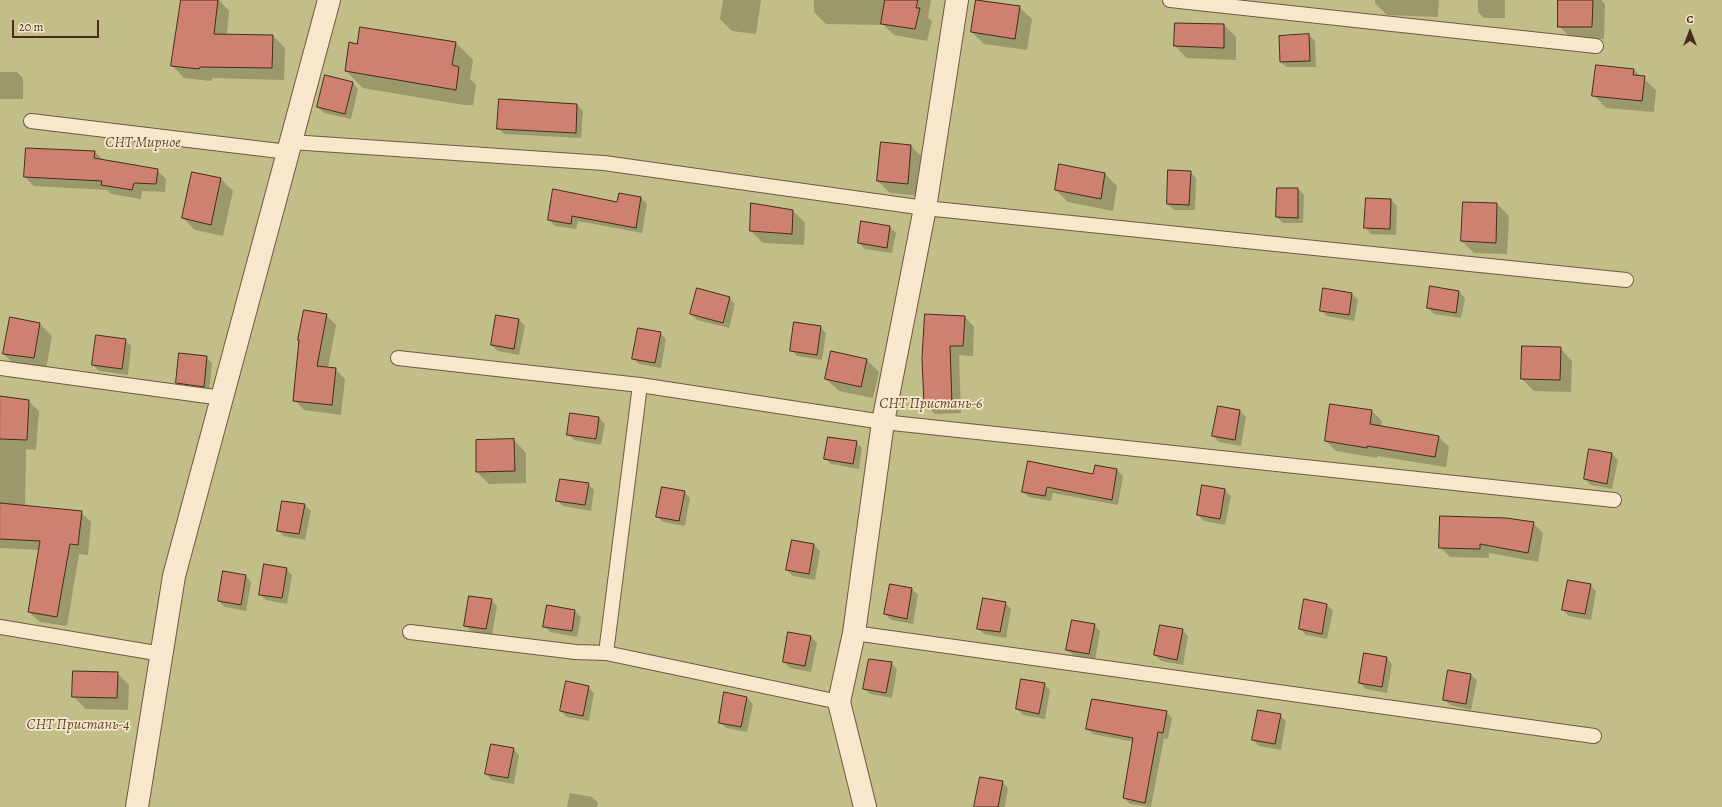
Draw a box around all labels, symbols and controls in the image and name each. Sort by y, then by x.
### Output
scale bar [14,12,101,38]
north arrow [1670,12,1710,52]
text: С [1687,12,1693,27]
text: 20 m [19,19,43,35]
park label: СНТ Мирное [105,134,181,152]
park label: СНТ Пристань-6 [879,395,983,413]
park label: СНТ Пристань-4 [26,716,130,734]

